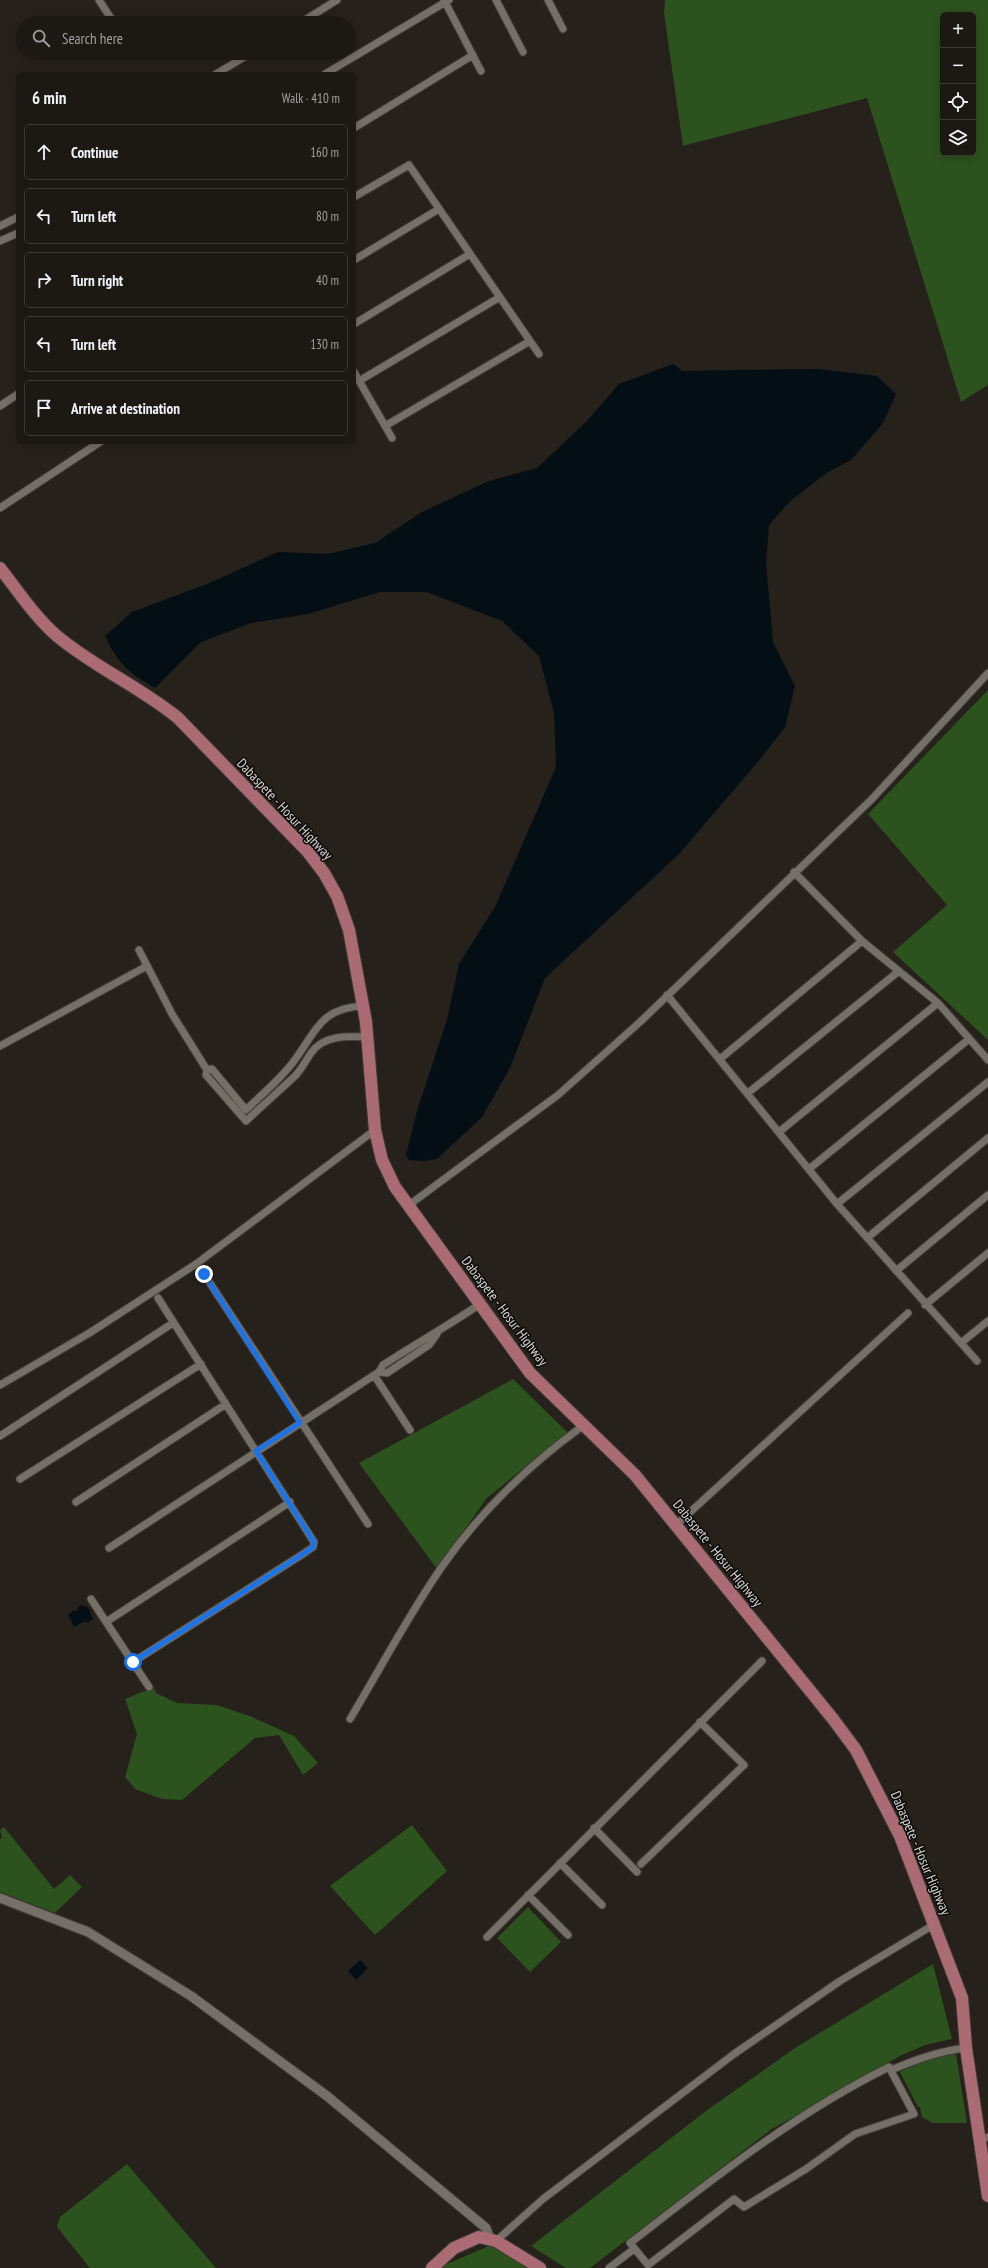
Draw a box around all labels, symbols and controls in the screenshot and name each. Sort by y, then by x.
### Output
map controls [940,12,976,156]
button: + [940,12,976,48]
search box [16,16,356,60]
icon: search [30,27,52,49]
text: Search here [62,29,123,48]
button: − [940,48,976,84]
button: locate [940,84,976,120]
text: 6 min [32,87,66,109]
text: Walk · 410 m [282,90,340,107]
button: layers [940,120,976,156]
icon: ahead [33,141,55,163]
text: Continue [71,143,118,162]
text: 160 m [310,144,339,161]
icon: left [33,205,55,227]
text: Turn left [71,207,116,226]
text: 80 m [316,208,339,225]
icon: right [33,269,55,291]
text: Turn right [71,271,123,290]
text: 40 m [316,272,339,289]
icon: left [33,333,55,355]
text: Turn left [71,335,116,354]
text: 130 m [310,336,339,353]
icon: arrive [33,397,55,419]
text: Arrive at destination [71,399,180,418]
street label: Dabaspete - Hosur Highway [233,754,337,864]
street label: Dabaspete - Hosur Highway [458,1253,553,1370]
route end [195,1265,213,1283]
street label: Dabaspete - Hosur Highway [669,1496,767,1611]
route start [124,1653,142,1671]
street label: Dabaspete - Hosur Highway [887,1788,956,1918]

